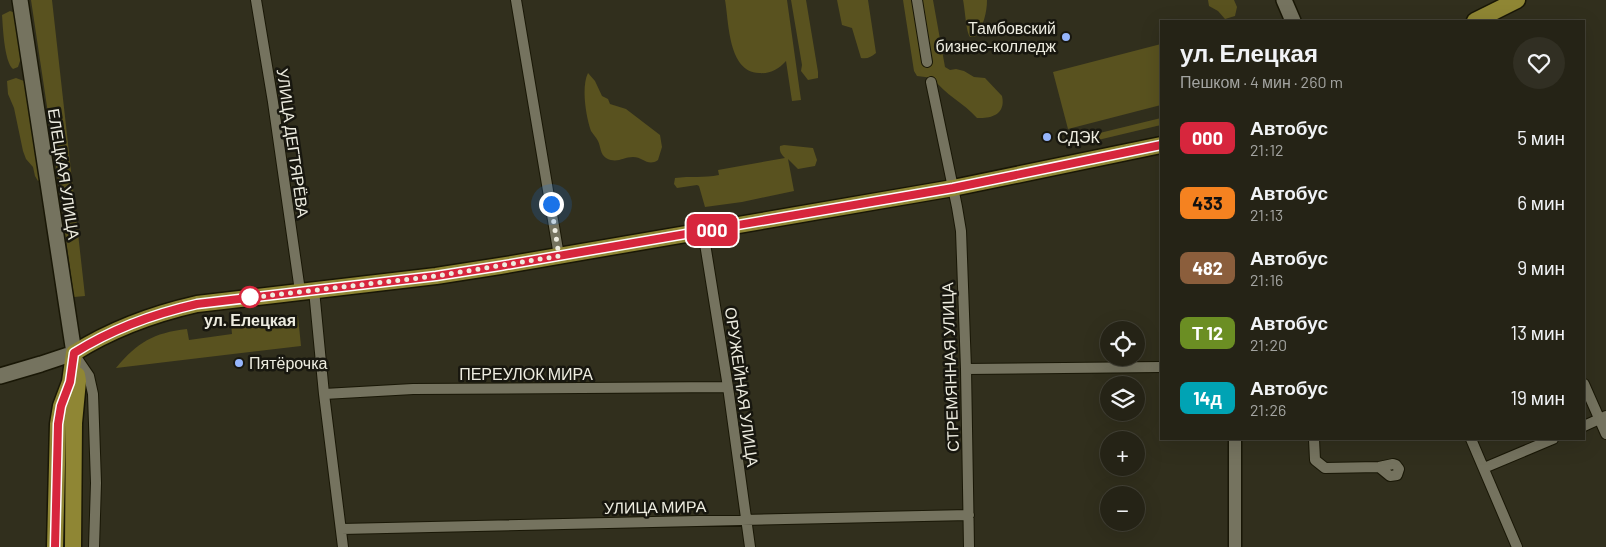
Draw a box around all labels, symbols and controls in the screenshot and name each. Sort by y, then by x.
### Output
place label: Тамбовский бизнес-колледж [936,18,1056,55]
marker: Тамбовский бизнес-колледж [1060,31,1072,43]
button: heart [1513,37,1565,89]
text: ул. Елецкая [1180,38,1318,67]
street label: УЛИЦА ДЕГТЯРЁВА [274,67,313,219]
text: Пешком · 4 мин · 260 m [1180,72,1343,91]
street label: ЕЛЕЦКАЯ УЛИЦА [45,107,84,241]
text: Автобус [1250,116,1328,139]
text: 5 мин [1517,126,1565,149]
place label: СДЭК [1057,127,1101,146]
text: 000 [1192,127,1223,149]
marker: СДЭК [1041,131,1053,143]
text: 21:12 [1250,140,1284,159]
text: Автобус [1250,181,1328,204]
text: 6 мин [1517,191,1565,214]
your location [539,192,564,217]
text: 433 [1192,192,1223,214]
text: 21:13 [1250,205,1283,224]
line badge: 000 [683,214,741,246]
text: 000 [697,219,727,241]
text: Автобус [1250,246,1328,269]
text: 9 мин [1517,256,1565,279]
text: 482 [1192,257,1223,279]
text: 21:16 [1250,270,1283,289]
street label: СТРЕМЯННАЯ УЛИЦА [937,282,962,452]
marker: ул. Елецкая [239,286,261,308]
street label: ОРУЖЕЙНАЯ УЛИЦА [722,306,763,468]
place label: ул. Елецкая [204,310,296,329]
text: Автобус [1250,311,1328,334]
map controls [1100,321,1145,531]
button: locate [1100,321,1145,366]
text: 13 мин [1511,321,1565,344]
text: Т 12 [1192,322,1223,344]
text: 21:20 [1250,335,1287,354]
place label: Пятёрочка [249,353,328,372]
marker: Пятёрочка [233,357,245,369]
street label: ПЕРЕУЛОК МИРА [459,364,593,383]
button: layers [1100,376,1145,421]
text: Автобус [1250,376,1328,399]
text: 19 мин [1510,386,1565,409]
text: 14д [1193,387,1222,409]
text: 21:26 [1250,400,1286,419]
button: + [1100,431,1145,476]
button: − [1100,486,1145,531]
street label: УЛИЦА МИРА [604,496,707,517]

